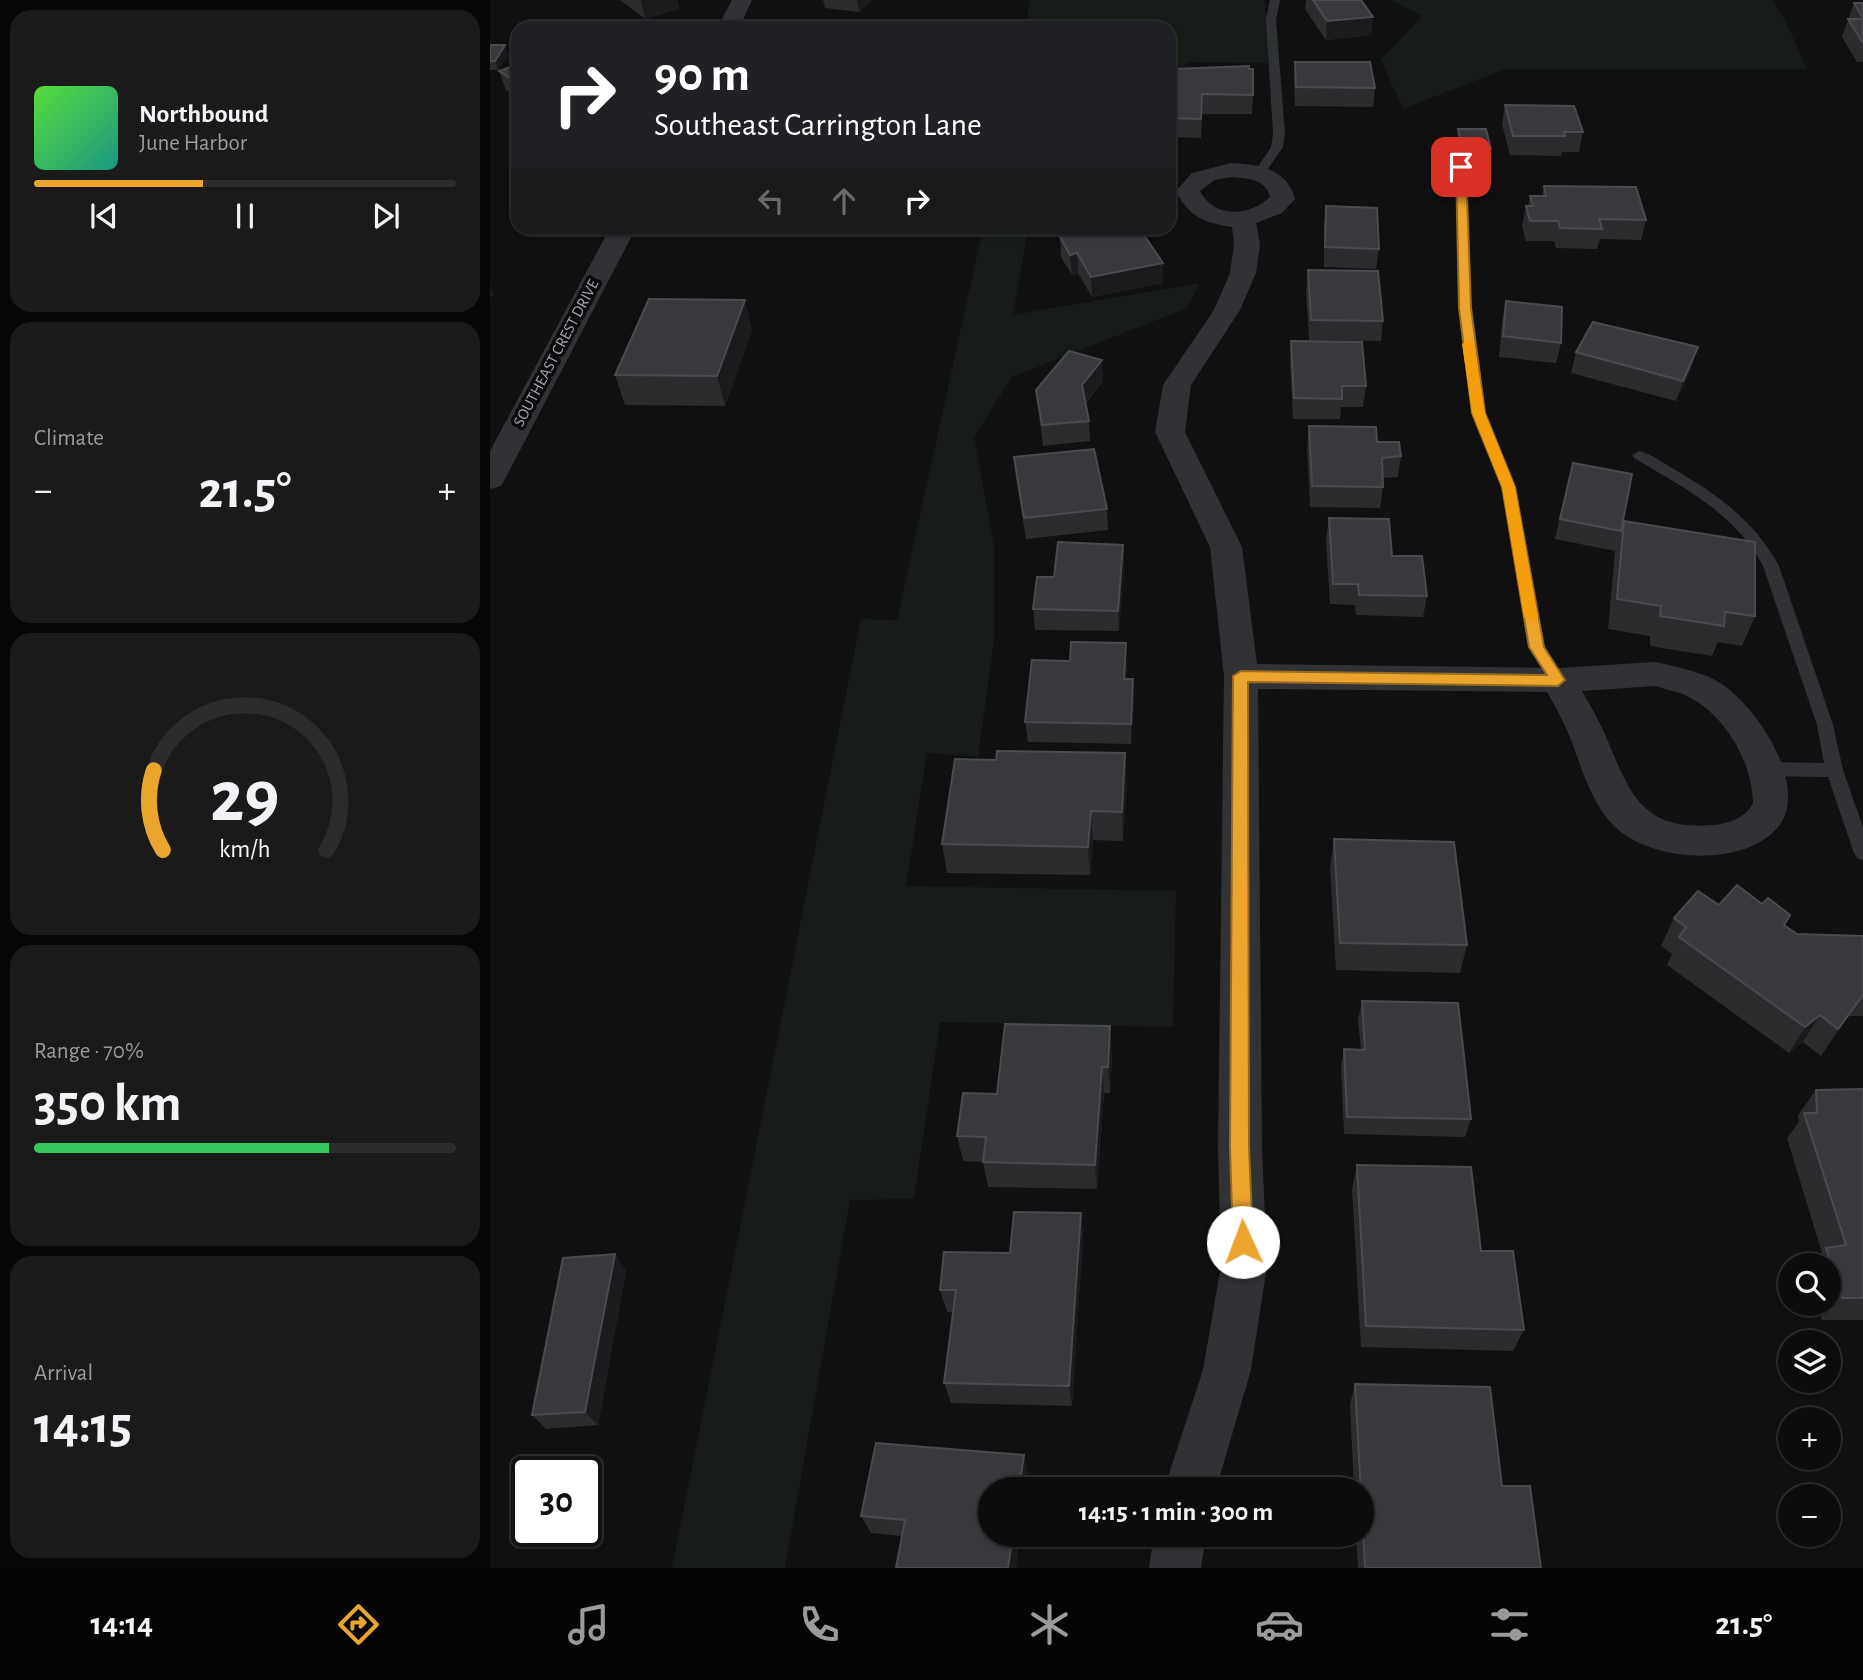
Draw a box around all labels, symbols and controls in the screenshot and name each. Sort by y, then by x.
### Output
icon: right [539,49,630,140]
text: 90 m [654,51,750,100]
text: Northbound [139,101,268,127]
text: Southeast Carrington Lane [654,109,982,141]
text: June Harbor [139,132,247,155]
pin [1431,137,1491,197]
icon: arrive [1442,148,1480,186]
icon: left [752,182,790,220]
icon: ahead [825,182,863,220]
icon: right [898,182,936,220]
icon: previous [85,197,123,235]
icon: pause [226,197,264,235]
icon: next [367,197,405,235]
street label: SOUTHEAST CREST DRIVE [510,277,602,429]
text: Climate [34,427,104,450]
text: 21.5° [199,465,291,517]
text: − [34,472,52,510]
text: + [438,472,456,510]
text: 29 [210,762,280,835]
text: km/h [219,837,271,862]
text: Range · 70% [34,1040,144,1063]
text: 350 km [34,1078,182,1130]
position arrow [1206,1205,1280,1279]
map controls [1778,1253,1841,1547]
button: search [1778,1253,1841,1316]
button: layers [1778,1330,1841,1393]
text: Arrival [34,1362,93,1385]
text: 14:15 [34,1400,132,1452]
button: + [1778,1407,1841,1470]
speed limit sign: 30 [511,1456,602,1547]
button: − [1778,1484,1841,1547]
text: 14:15 · 1 min · 300 m [1079,1499,1273,1525]
icon: directions [334,1600,383,1649]
icon: music [564,1600,613,1649]
icon: phone [795,1600,844,1649]
icon: climate [1025,1600,1074,1649]
icon: car [1255,1600,1304,1649]
icon: filters [1485,1600,1534,1649]
text: 14:14 [91,1608,153,1640]
text: 21.5° [1715,1608,1772,1640]

